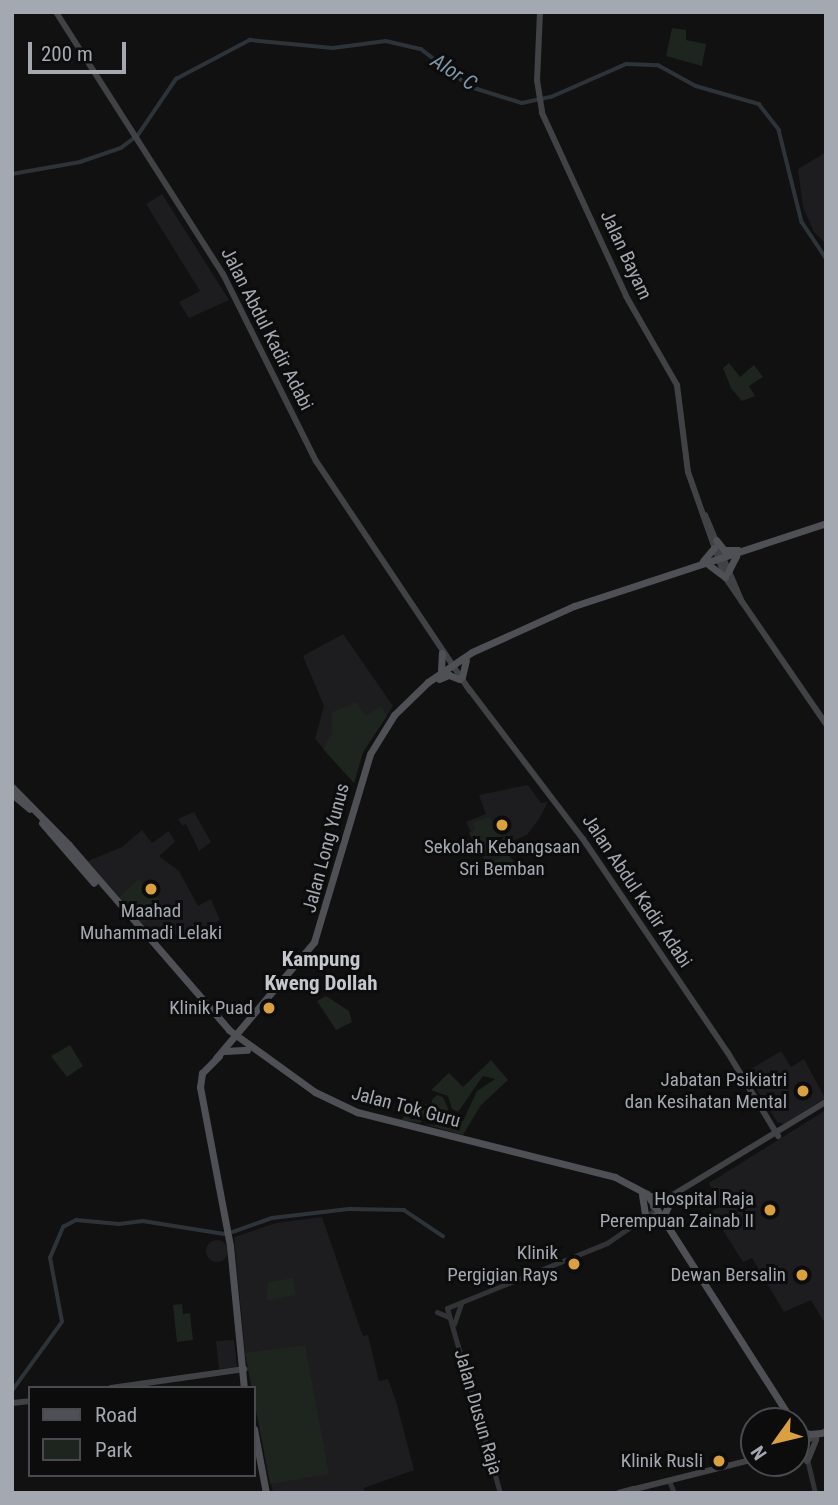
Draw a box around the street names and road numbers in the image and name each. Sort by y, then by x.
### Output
street label: Jalan Bayam [595,207,657,303]
street label: Jalan Abdul Kadir Adabi [216,244,318,414]
street label: Jalan Long Yunus [298,781,354,915]
street label: Jalan Abdul Kadir Adabi [577,810,697,972]
street label: Jalan Tok Guru [349,1081,463,1133]
street label: Jalan Dusun Raja [449,1347,507,1477]

